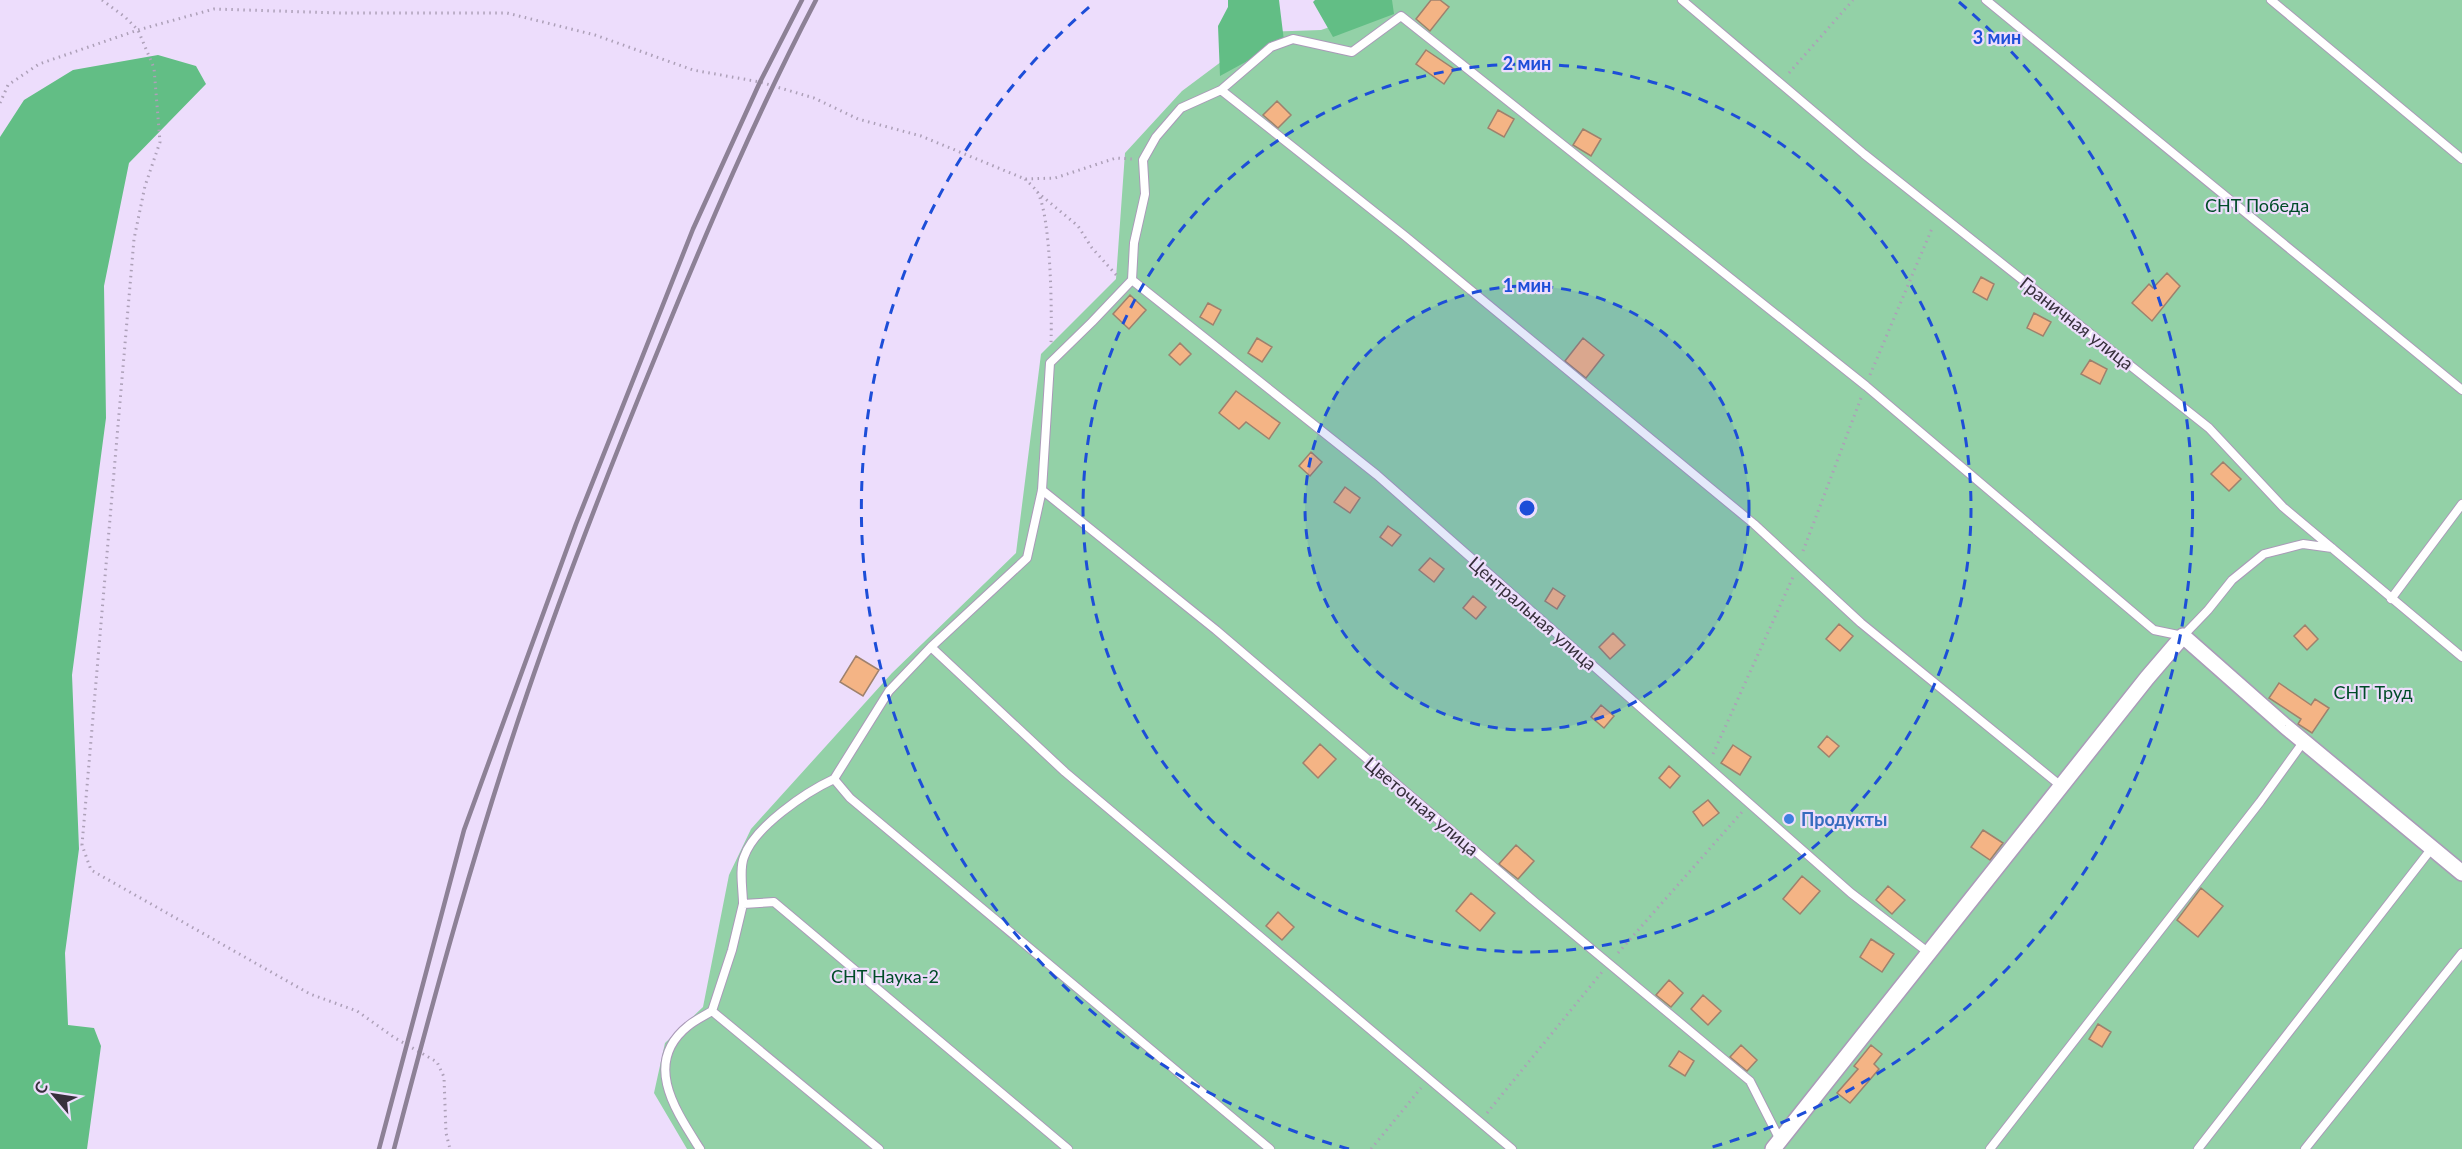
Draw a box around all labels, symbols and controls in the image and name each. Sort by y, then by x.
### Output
text: 3 мин [1973,26,2021,48]
text: 2 мин [1503,52,1551,74]
park label: СНТ Победа [2205,194,2309,216]
street label: Граничная улица [2016,272,2138,374]
text: 1 мин [1503,274,1551,296]
centre of rings [1517,498,1537,518]
street label: Центральная улица [1465,552,1601,674]
park label: СНТ Труд [2333,681,2413,703]
street label: Цветочная улица [1360,752,1484,860]
place label: Продукты [1801,808,1887,830]
marker: Продукты [1782,812,1796,826]
park label: СНТ Наука-2 [831,965,939,987]
north arrow [24,1065,84,1125]
text: С [30,1078,52,1097]

